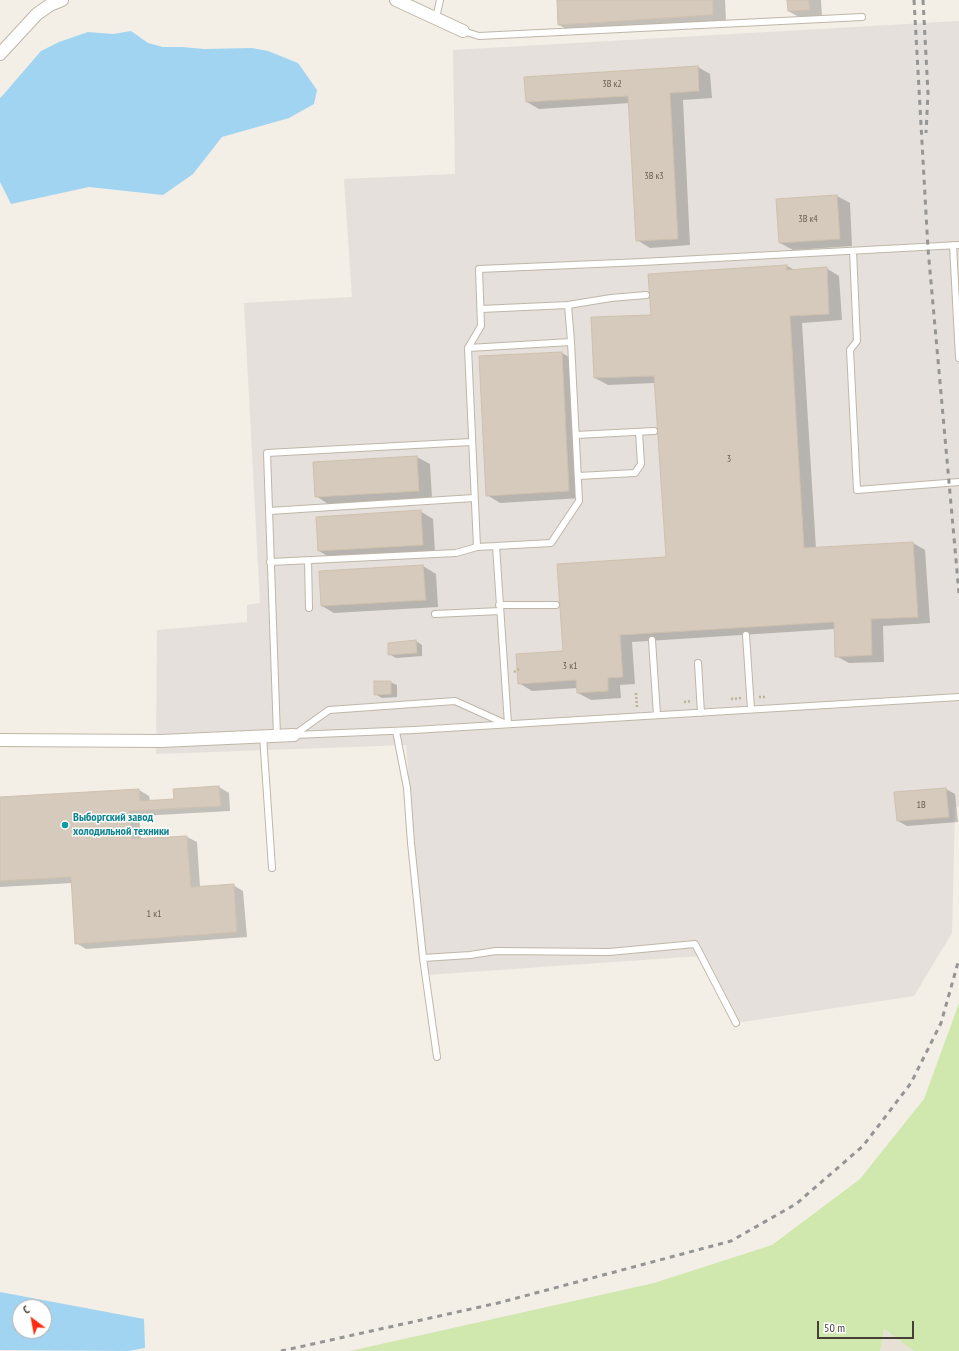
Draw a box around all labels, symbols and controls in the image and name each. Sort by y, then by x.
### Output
house number: 3В к2 [602,78,622,90]
house number: 3В к3 [644,170,664,182]
house number: 3В к4 [798,213,818,225]
house number: 3 [727,453,731,465]
house number: 3 к1 [563,660,577,672]
house number: 1В [916,799,926,811]
place label: Выборгский завод холодильной техники [73,811,169,839]
marker: Выборгский завод холодильной техники [60,820,70,830]
house number: 1 к1 [147,908,161,920]
north arrow [12,1299,52,1339]
text: С [20,1302,32,1317]
scale bar [819,1313,916,1339]
text: 50 m [824,1320,845,1335]

